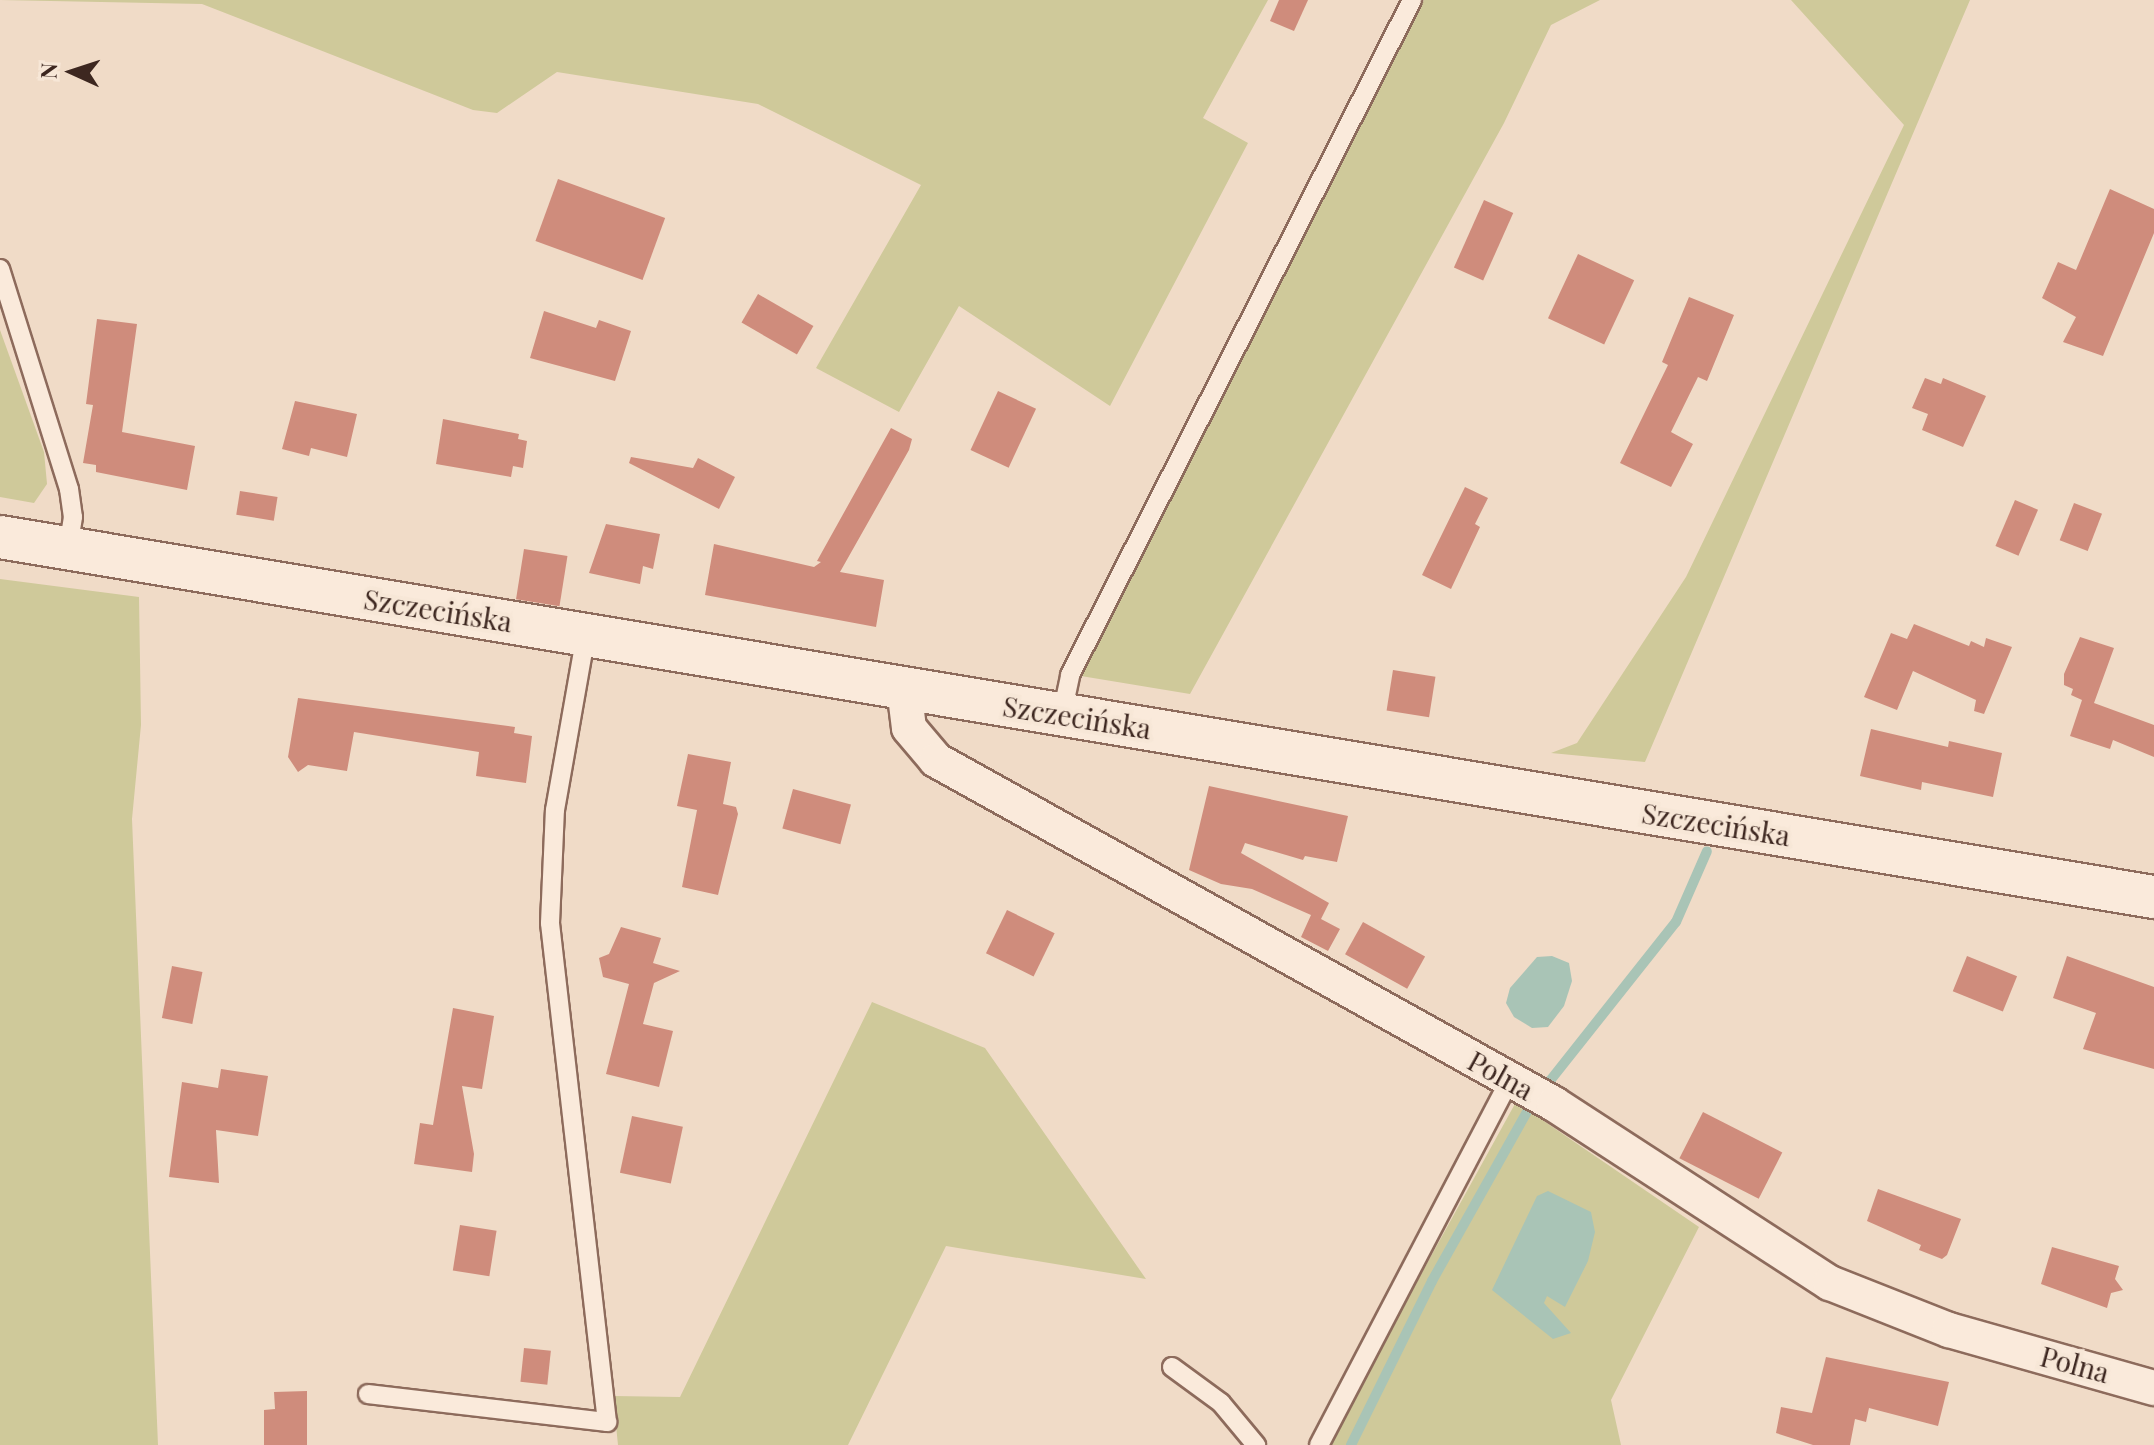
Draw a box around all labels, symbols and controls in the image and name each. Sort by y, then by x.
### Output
north arrow [32,32,112,112]
text: N [33,62,63,79]
street label: Szczecińska [361,582,515,638]
street label: Szczecińska [1000,689,1154,745]
street label: Szczecińska [1639,796,1793,852]
street label: Polna [1462,1043,1540,1107]
street label: Polna [2037,1339,2113,1389]

